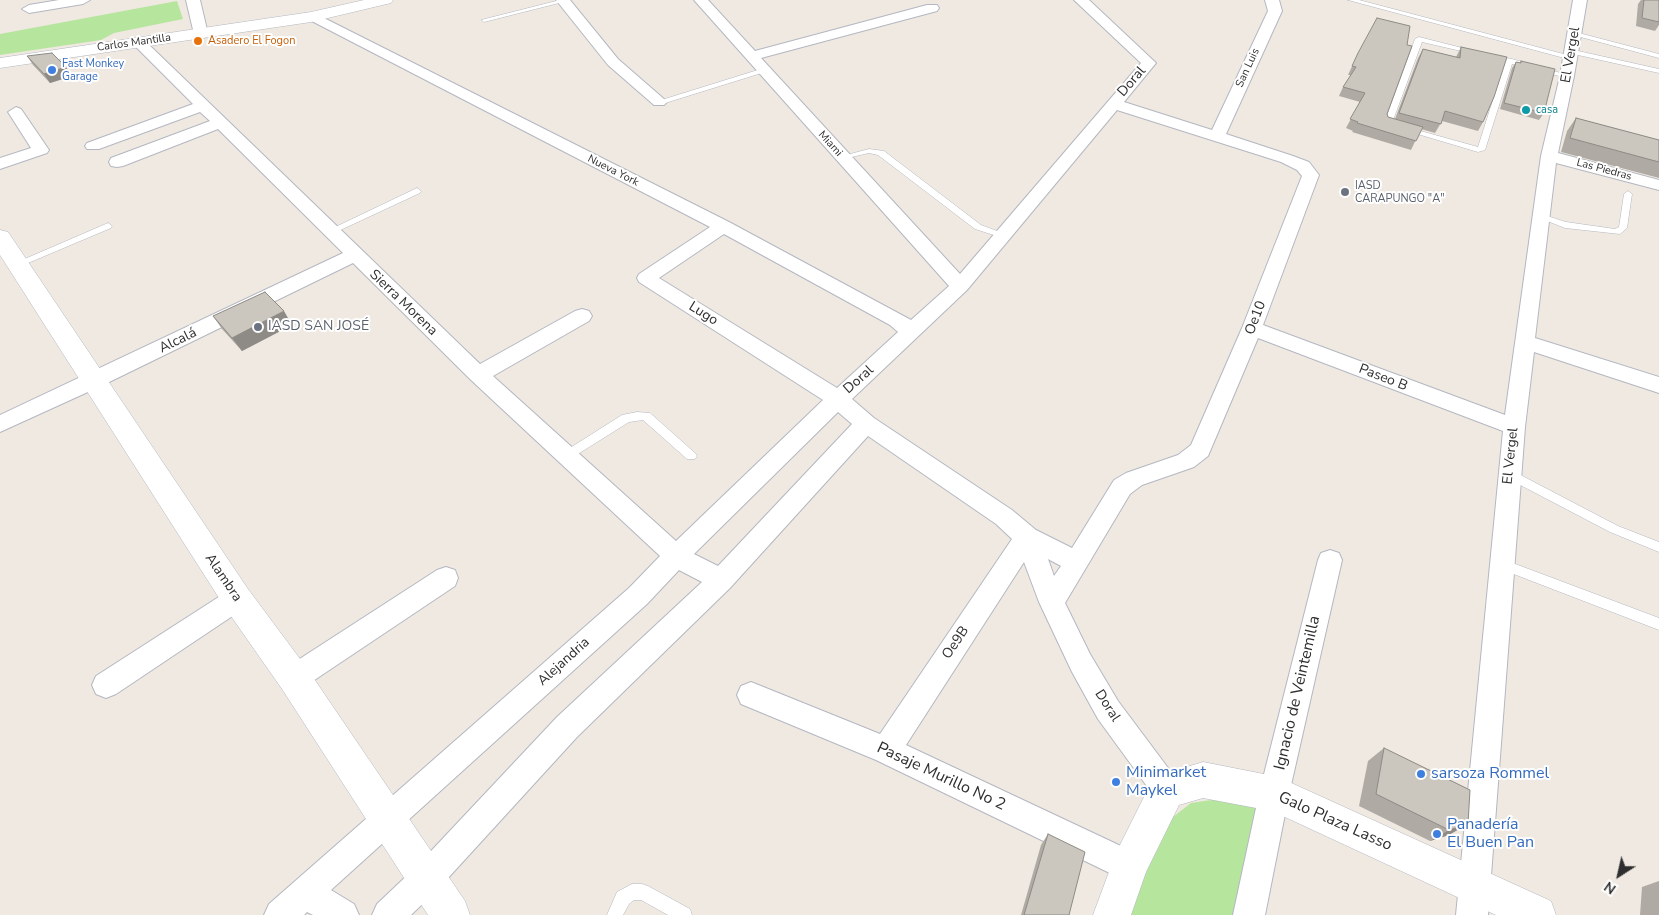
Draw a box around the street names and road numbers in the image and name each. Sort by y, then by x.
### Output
street label: El Vergel [1558,26,1584,84]
street label: Carlos Mantilla [96,31,172,55]
street label: San Luis [1233,46,1263,90]
street label: Doral [1114,63,1150,101]
street label: Miami [815,129,845,159]
street label: Nueva York [585,153,641,189]
street label: Las Piedras [1575,156,1633,184]
street label: Sierra Morena [366,266,440,340]
street label: Lugo [685,299,721,329]
street label: Oe10 [1242,299,1270,337]
street label: Alcalá [156,325,200,357]
street label: Paseo B [1356,361,1410,395]
street label: Doral [840,362,878,398]
street label: El Vergel [1500,427,1522,485]
street label: Alambra [201,551,245,605]
street label: Ignacio de Veintemilla [1271,614,1325,772]
street label: Oe9B [939,623,973,663]
street label: Alejandria [535,634,593,690]
street label: Doral [1091,687,1123,725]
street label: Pasaje Murillo No 2 [874,739,1008,815]
street label: Galo Plaza Lasso [1275,788,1395,856]

